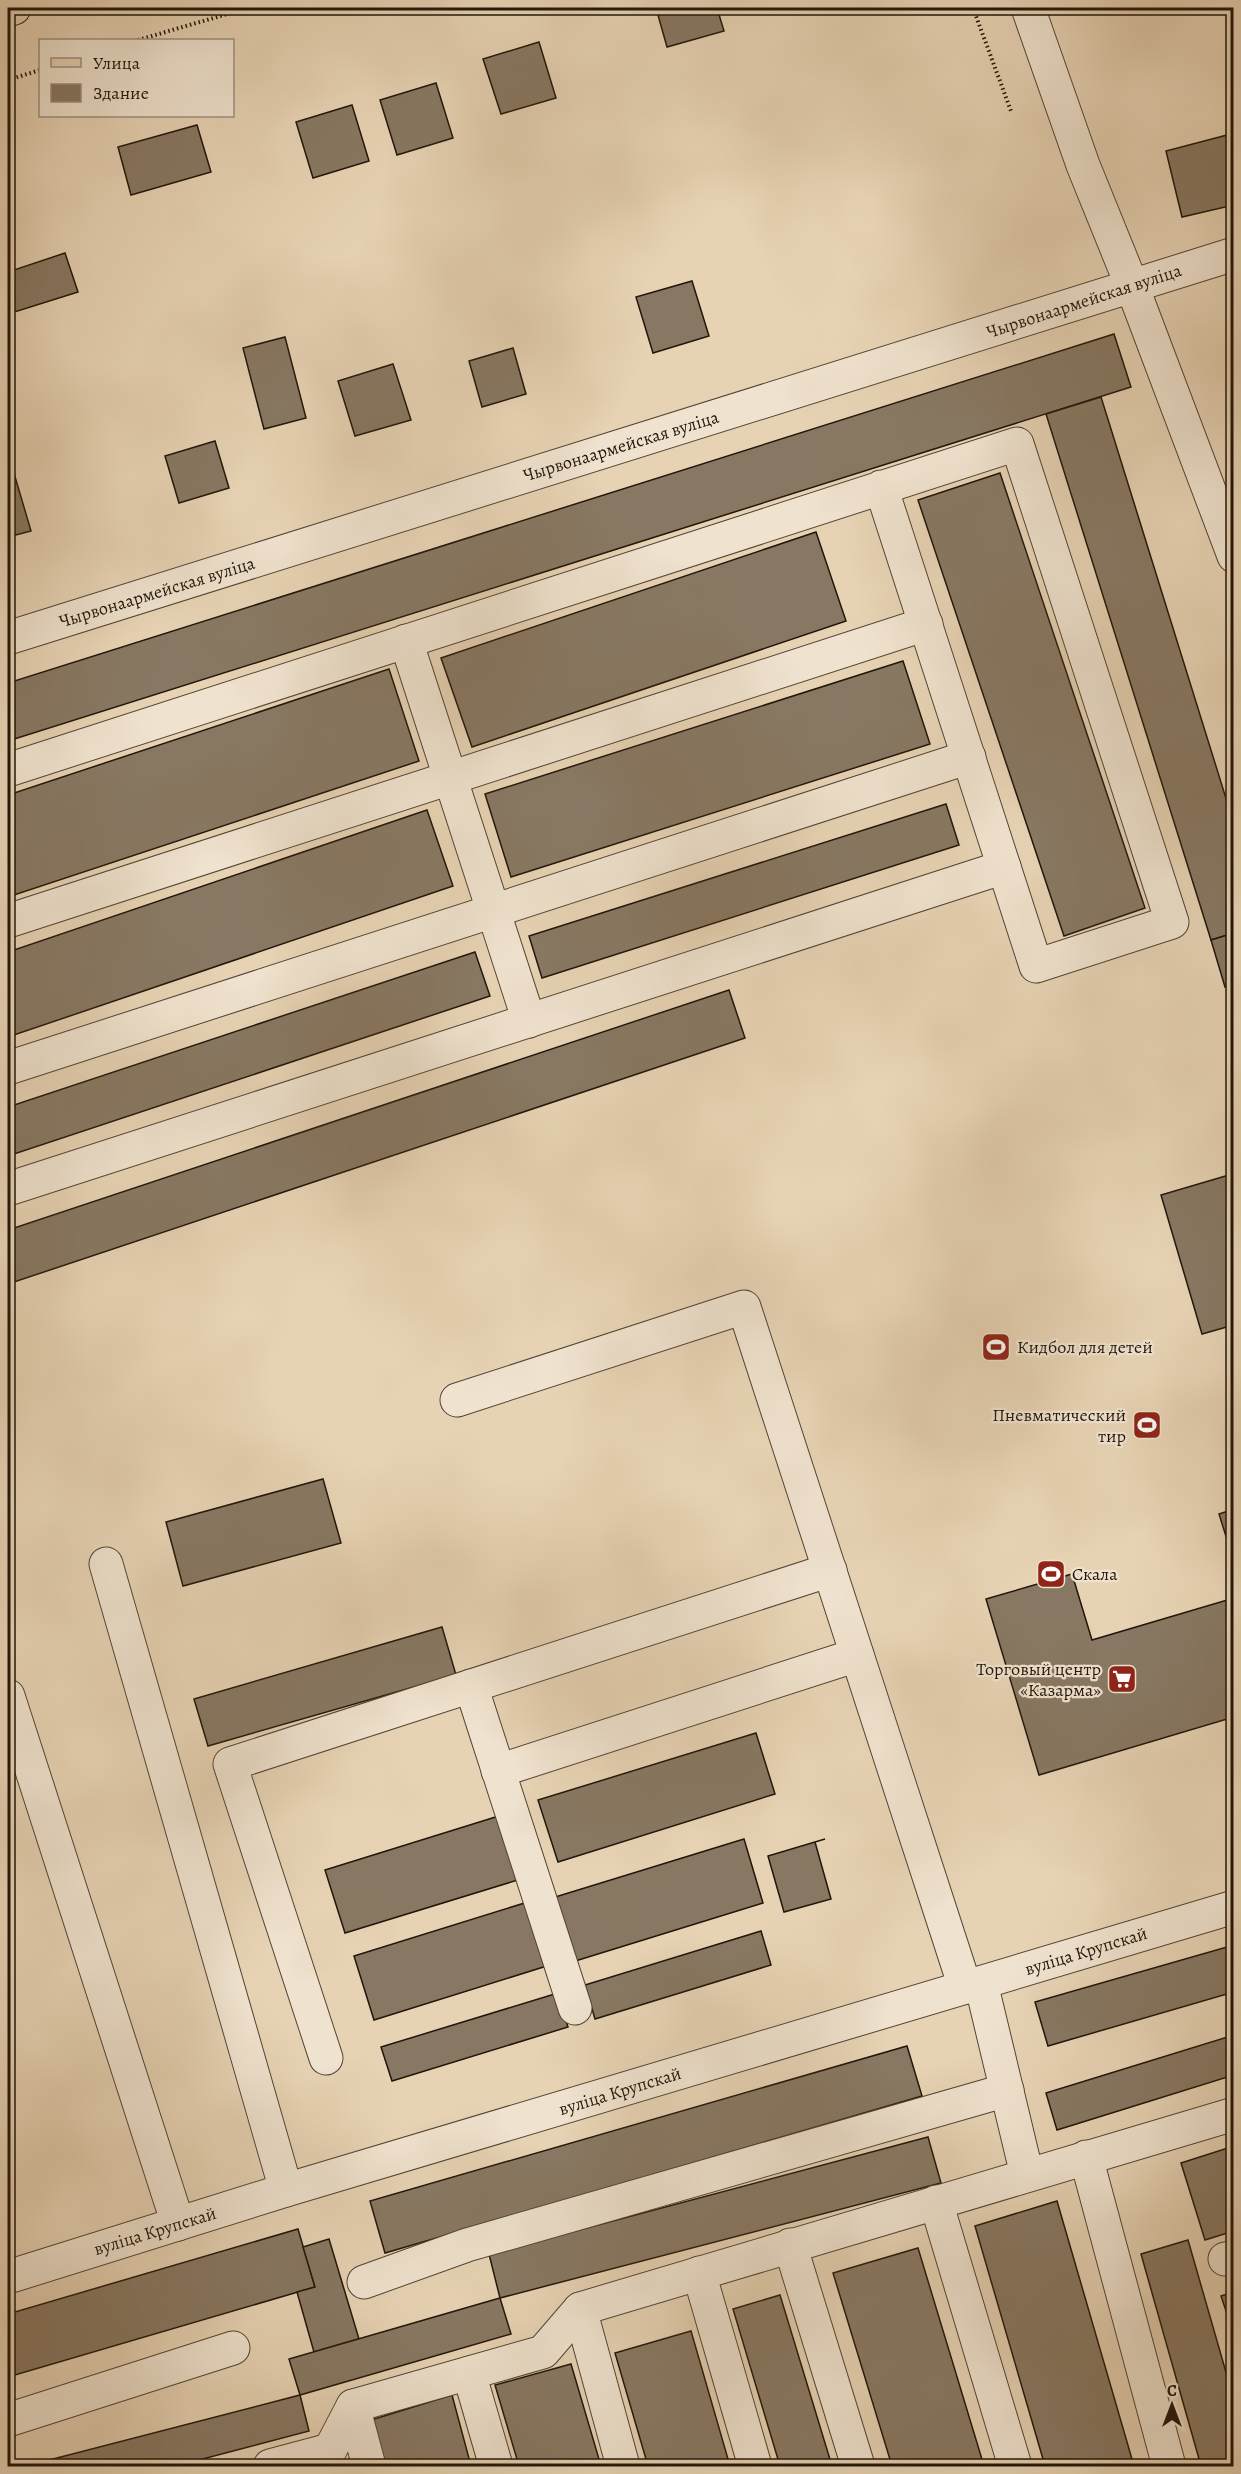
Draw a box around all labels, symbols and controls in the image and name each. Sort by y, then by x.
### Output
legend [39,39,234,117]
text: Улица [93,51,141,75]
text: Здание [93,81,149,105]
street label: Чырвонаармейская вуліца [984,258,1185,344]
street label: Чырвонаармейская вуліца [520,405,722,487]
street label: Чырвонаармейская вуліца [56,551,258,633]
sports icon: Кидбол для детей [980,1331,1012,1363]
place label: Кидбол для детей [1017,1335,1153,1359]
place label: Пневматический тир [992,1403,1126,1448]
sports icon: Пневматический тир [1131,1409,1163,1441]
sports icon: Скала [1035,1558,1067,1590]
place label: Скала [1072,1562,1118,1586]
place label: Торговый центр «Казарма» [976,1657,1101,1702]
supermarket icon: Торговый центр «Казарма» [1106,1663,1138,1695]
street label: вуліца Крупскай [1022,1921,1150,1981]
street label: вуліца Крупскай [556,2061,684,2121]
street label: вуліца Крупскай [91,2201,219,2261]
north arrow [1142,2375,1202,2435]
text: С [1167,2380,1177,2402]

